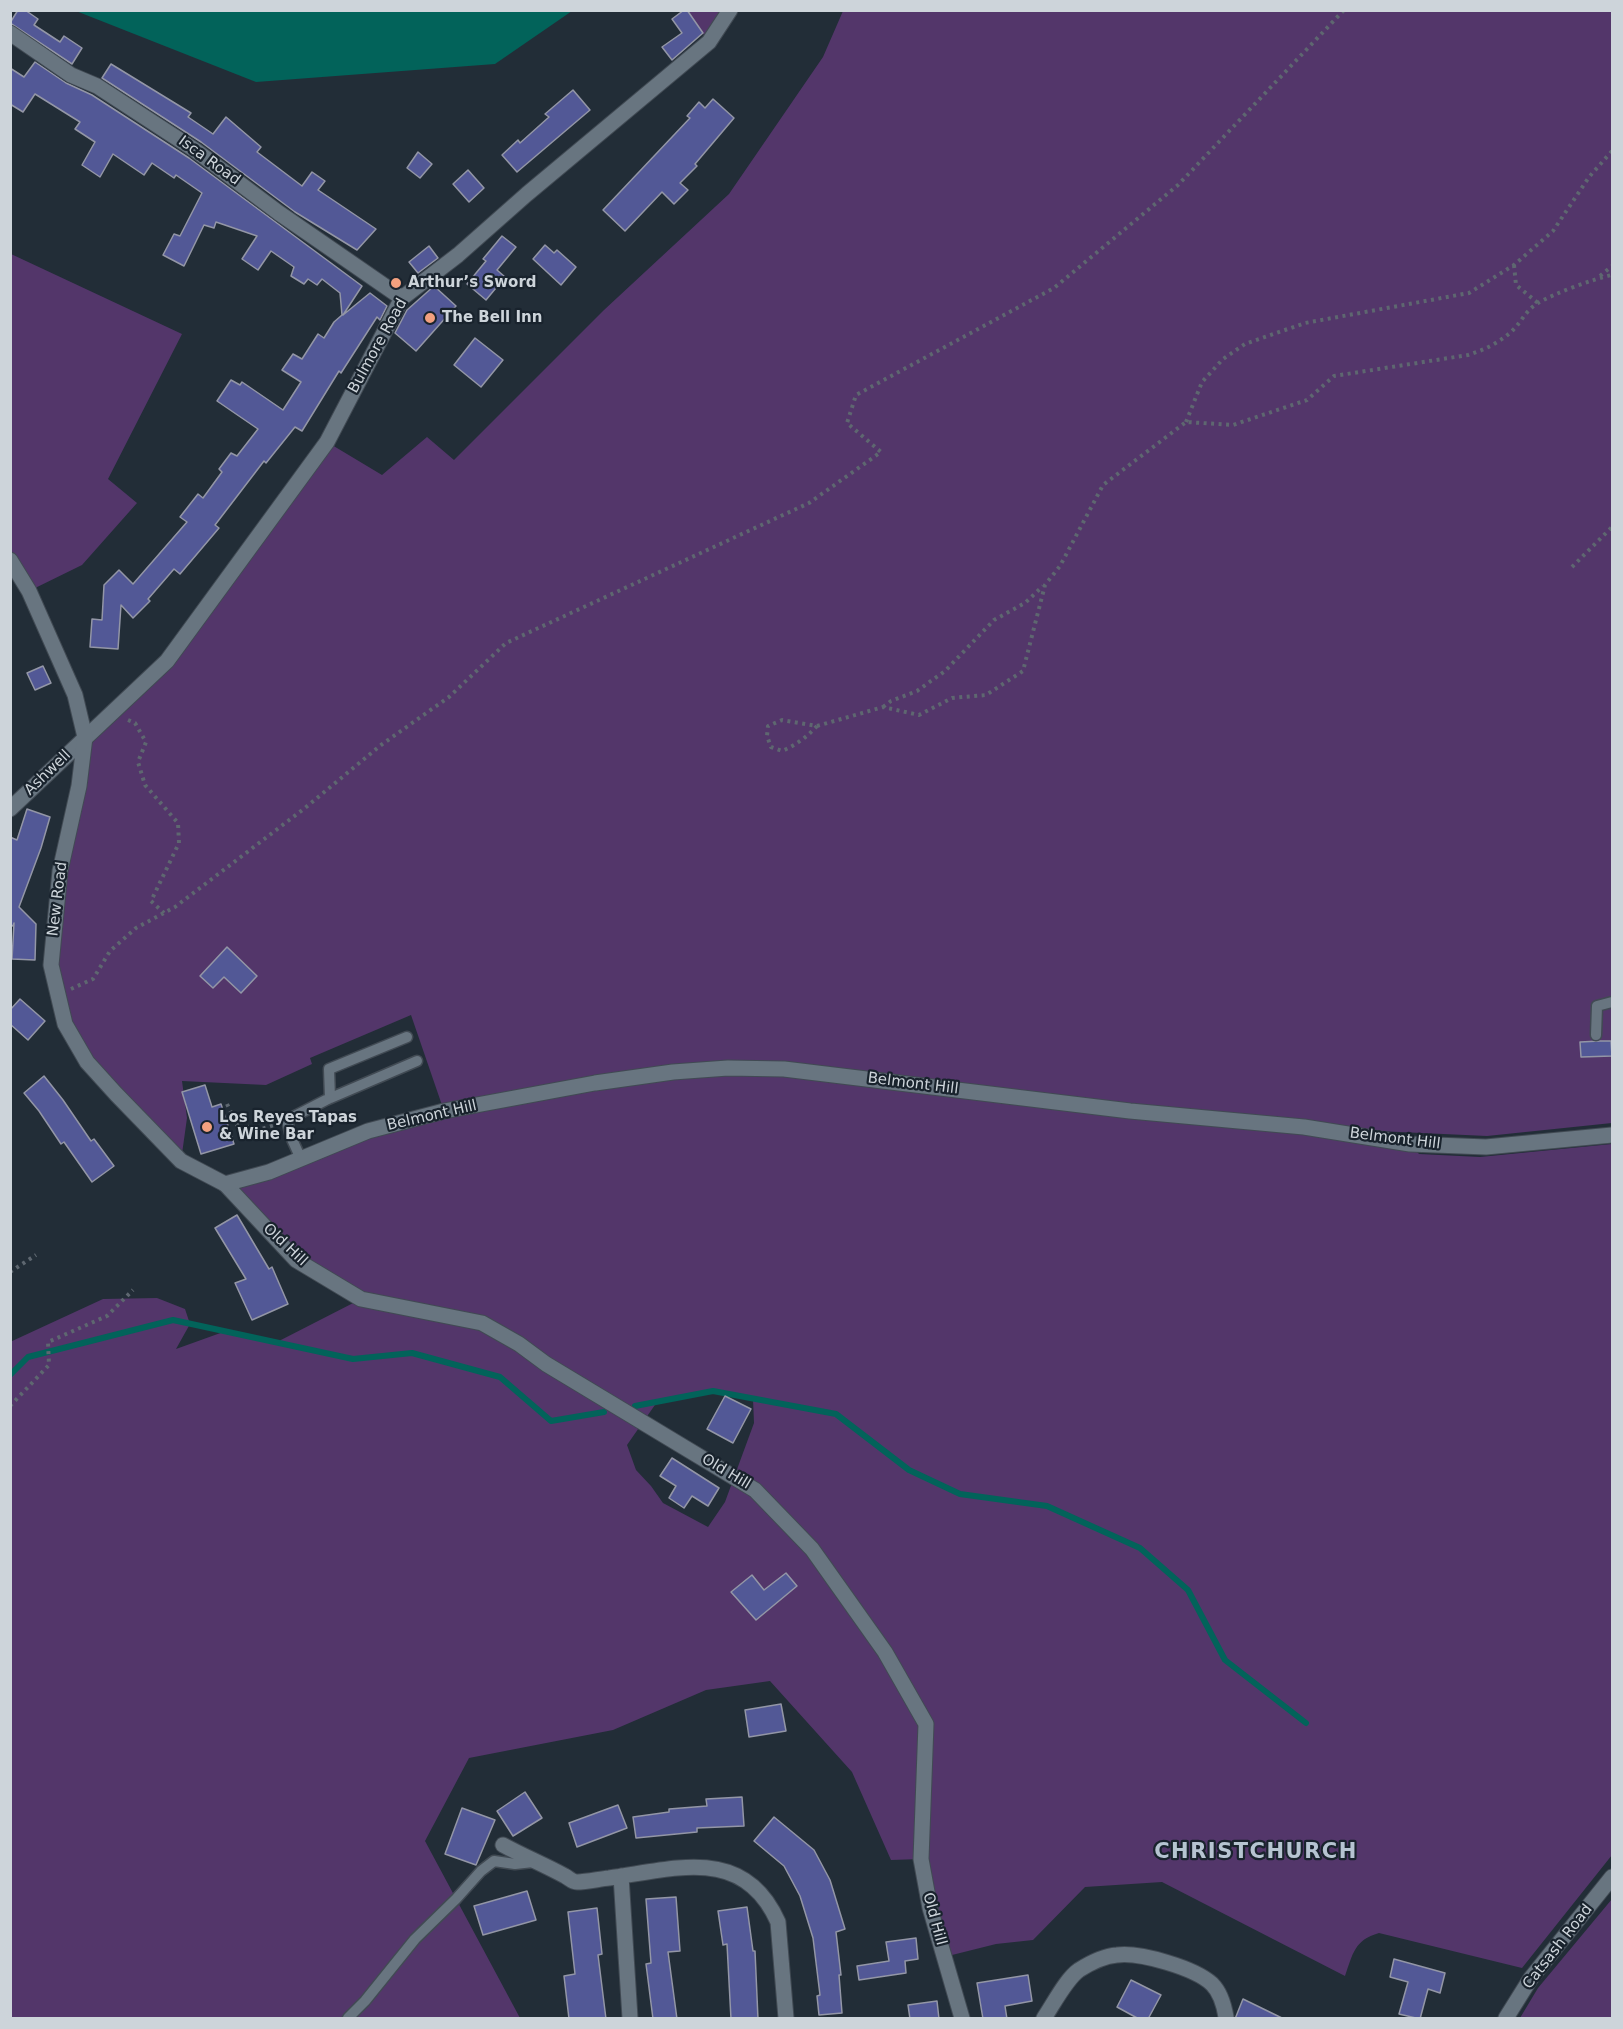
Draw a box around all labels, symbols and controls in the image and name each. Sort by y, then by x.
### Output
street label: Isca Road [175,133,243,189]
place label: Arthur’s Sword [408,274,537,292]
marker: Arthur’s Sword [389,276,403,290]
street label: Bulmore Road [345,296,411,396]
place label: The Bell Inn [442,309,542,327]
marker: The Bell Inn [423,311,437,325]
street label: Ashwell [21,747,75,799]
street label: New Road [44,861,72,937]
street label: Belmont Hill [867,1069,959,1099]
street label: Belmont Hill [385,1097,479,1135]
place label: Los Reyes Tapas & Wine Bar [219,1109,357,1144]
marker: Los Reyes Tapas & Wine Bar [200,1120,214,1134]
street label: Belmont Hill [1349,1124,1441,1154]
street label: Old Hill [259,1220,311,1270]
street label: Old Hill [698,1450,754,1494]
district label: CHRISTCHURCH [1154,1840,1358,1866]
street label: Old Hill [918,1891,950,1947]
street label: Catsash Road [1519,1901,1597,1993]

